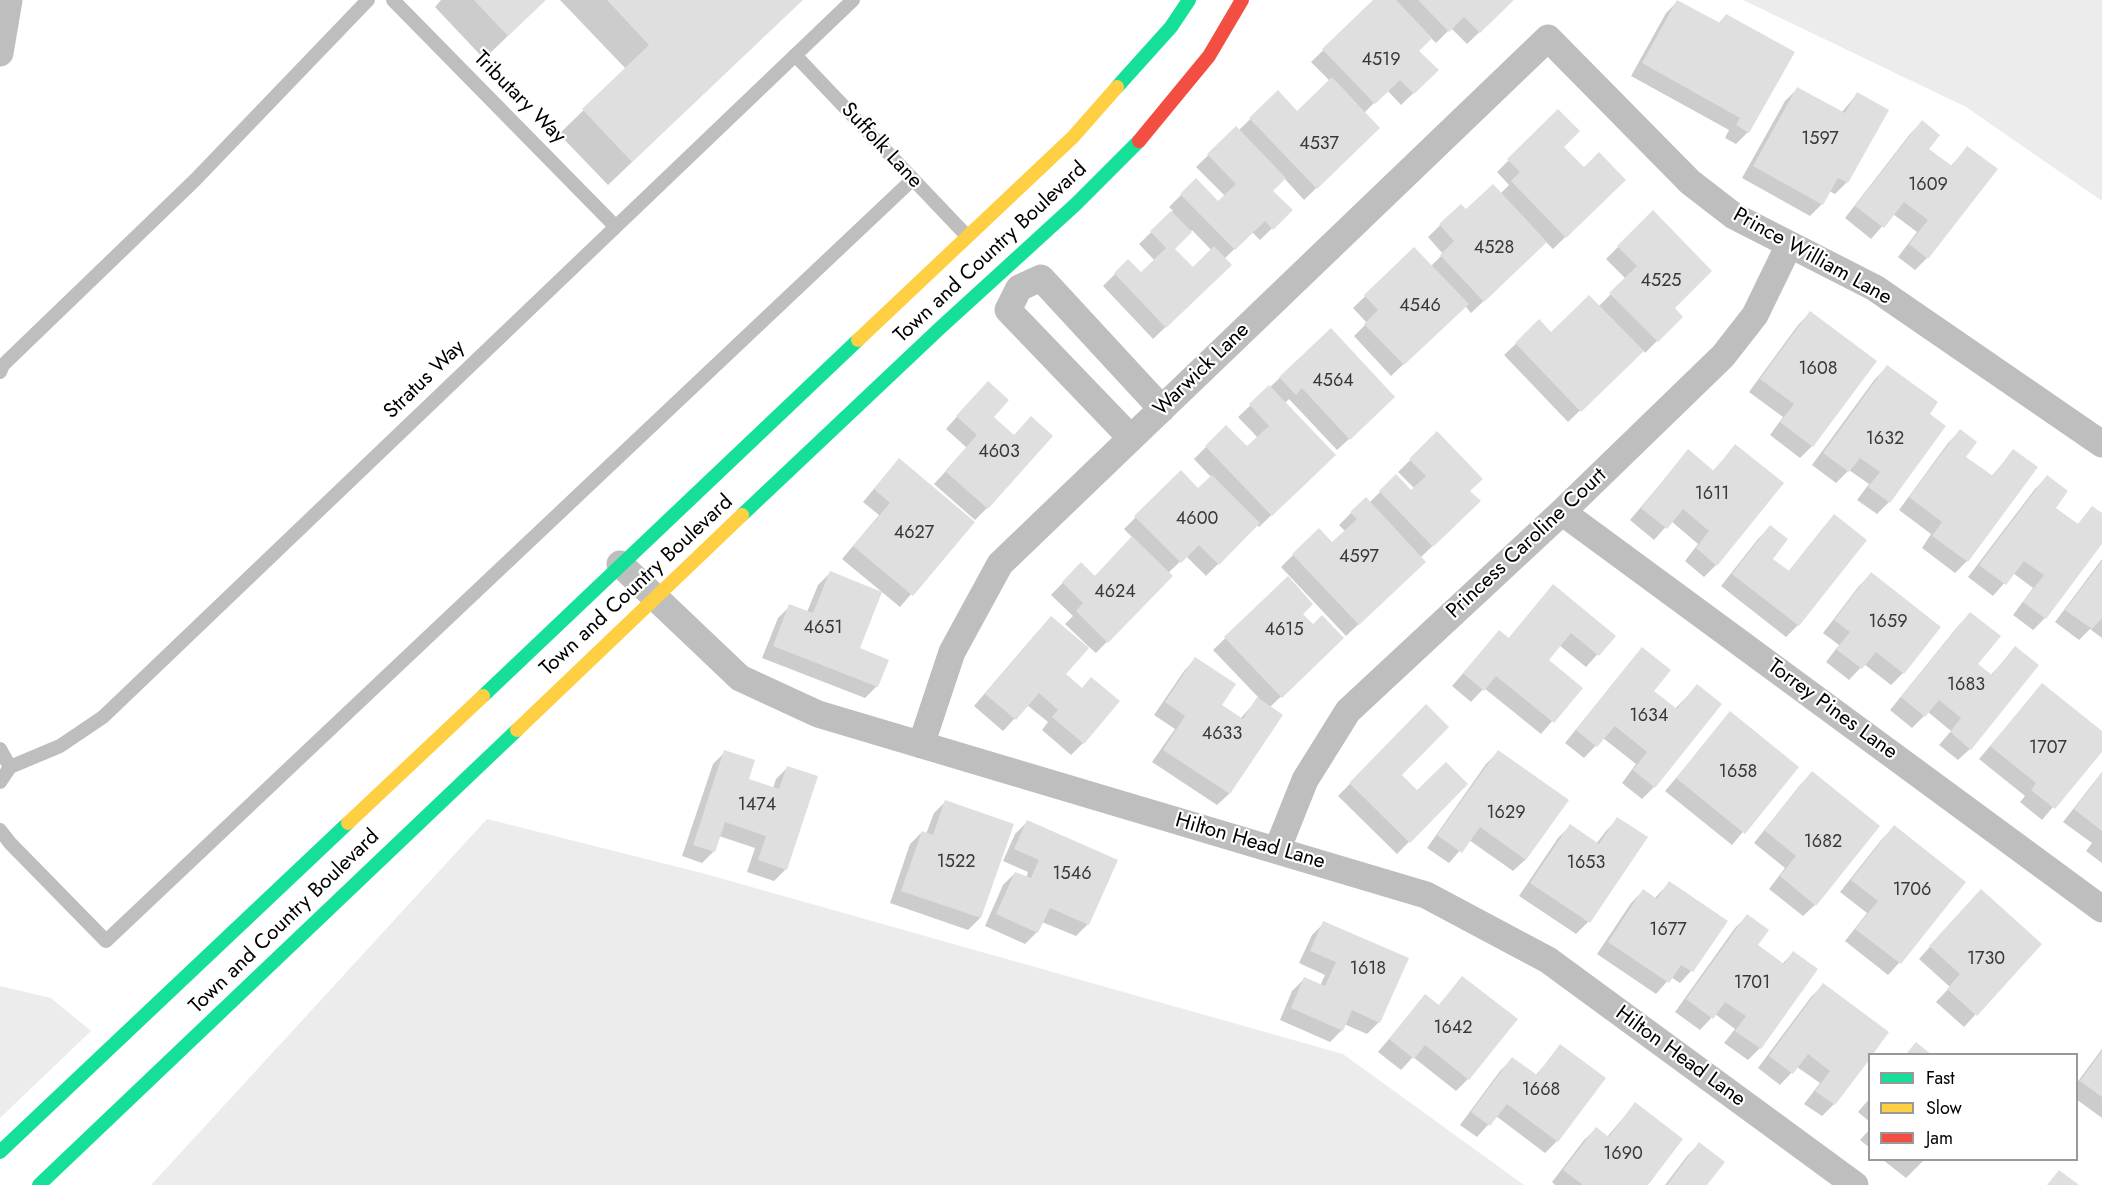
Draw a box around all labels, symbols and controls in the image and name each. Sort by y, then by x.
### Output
street label: Tributary Way [468,47,570,149]
house number: 4519 [1361,50,1401,72]
street label: Suffolk Lane [835,98,927,194]
house number: 1597 [1801,129,1839,151]
house number: 4537 [1299,134,1339,156]
street label: Town and Country Boulevard [889,157,1093,349]
house number: 1609 [1908,175,1948,197]
street label: Prince William Lane [1728,203,1896,311]
house number: 4528 [1474,238,1514,260]
house number: 4525 [1640,271,1682,293]
house number: 4546 [1399,296,1441,318]
street label: Warwick Lane [1149,318,1255,422]
street label: Stratus Way [379,335,471,425]
house number: 1608 [1798,359,1838,381]
house number: 4564 [1312,371,1354,393]
house number: 1632 [1866,429,1904,451]
house number: 4603 [978,442,1020,464]
street label: Princess Caroline Court [1442,463,1612,625]
house number: 1611 [1695,484,1729,506]
street label: Town and Country Boulevard [535,490,739,682]
house number: 4600 [1176,509,1218,531]
house number: 4627 [894,523,934,545]
house number: 4597 [1339,547,1379,569]
house number: 4624 [1094,582,1136,604]
house number: 1659 [1869,612,1907,634]
house number: 4651 [803,618,843,640]
house number: 4615 [1264,620,1304,642]
street label: Torrey Pines Lane [1762,654,1902,766]
house number: 1683 [1947,675,1985,697]
house number: 1634 [1630,706,1668,728]
house number: 4633 [1202,724,1242,746]
house number: 1707 [2029,738,2067,760]
house number: 1658 [1719,762,1757,784]
house number: 1474 [738,795,776,817]
house number: 1629 [1486,803,1526,825]
street label: Hilton Head Lane [1172,809,1328,875]
street label: Town and Country Boulevard [185,825,385,1019]
house number: 1682 [1804,832,1842,854]
house number: 1522 [937,852,975,874]
house number: 1653 [1567,853,1605,875]
house number: 1546 [1052,864,1092,886]
house number: 1706 [1893,880,1931,902]
house number: 1677 [1649,920,1687,942]
house number: 1730 [1967,949,2005,971]
house number: 1618 [1350,959,1386,981]
house number: 1701 [1734,973,1770,995]
street label: Hilton Head Lane [1610,1001,1750,1113]
house number: 1642 [1433,1018,1473,1040]
legend [1868,1053,2078,1161]
text: Fast [1926,1065,1955,1091]
house number: 1668 [1522,1080,1560,1102]
text: Slow [1926,1095,1962,1121]
text: Jam [1926,1125,1953,1151]
house number: 1690 [1603,1144,1643,1166]

